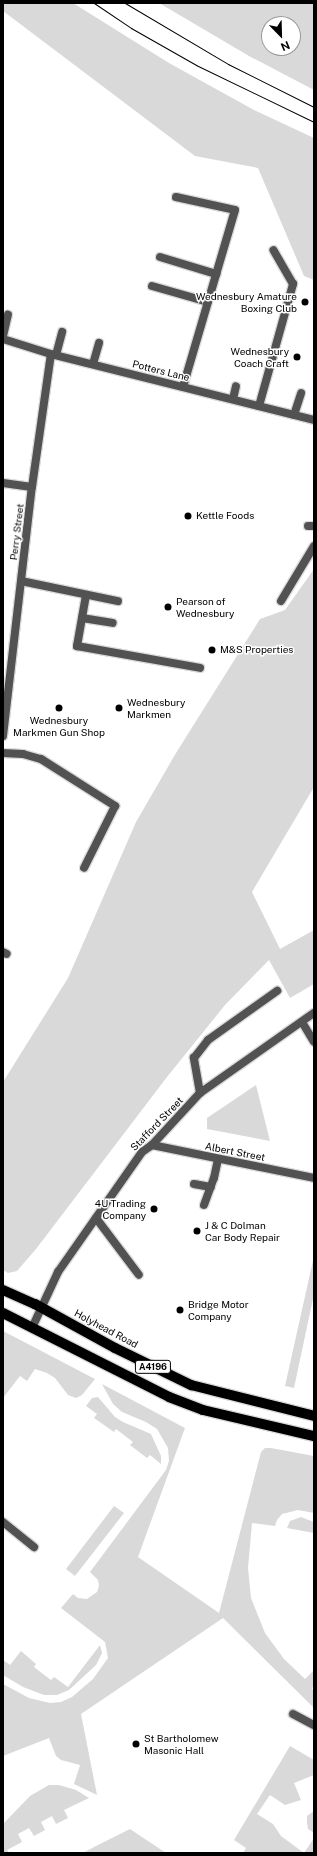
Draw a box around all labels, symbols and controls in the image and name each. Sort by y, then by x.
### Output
north arrow [261,16,301,56]
text: N [279,39,292,53]
place label: Wednesbury Amature Boxing Club [196,290,297,314]
marker: Wednesbury Amature Boxing Club [300,297,310,307]
place label: Wednesbury Coach Craft [231,345,289,368]
marker: Wednesbury Coach Craft [292,352,302,362]
street label: Potters Lane [131,358,191,384]
street label: Perry Street [8,503,26,561]
place label: Kettle Foods [196,510,254,522]
marker: Kettle Foods [183,511,193,521]
place label: Pearson of Wednesbury [176,595,234,618]
marker: Pearson of Wednesbury [163,602,173,612]
place label: M&S Properties [220,644,293,656]
marker: M&S Properties [207,645,217,655]
place label: Wednesbury Markmen [127,696,185,720]
marker: Wednesbury Markmen Gun Shop [54,703,64,713]
marker: Wednesbury Markmen [114,703,124,713]
place label: Wednesbury Markmen Gun Shop [13,714,105,738]
street label: Stafford Street [128,1095,186,1153]
street label: Albert Street [204,1140,266,1164]
place label: 4U Trading Company [95,1197,146,1220]
marker: 4U Trading Company [149,1204,159,1214]
place label: J & C Dolman Car Body Repair [205,1219,280,1242]
marker: J & C Dolman Car Body Repair [192,1226,202,1236]
place label: Bridge Motor Company [188,1298,249,1322]
marker: Bridge Motor Company [175,1305,185,1315]
street label: Holyhead Road [72,1307,140,1351]
road number: A4196 [134,1360,172,1374]
place label: St Bartholomew Masonic Hall [144,1732,219,1756]
marker: St Bartholomew Masonic Hall [131,1739,141,1749]

